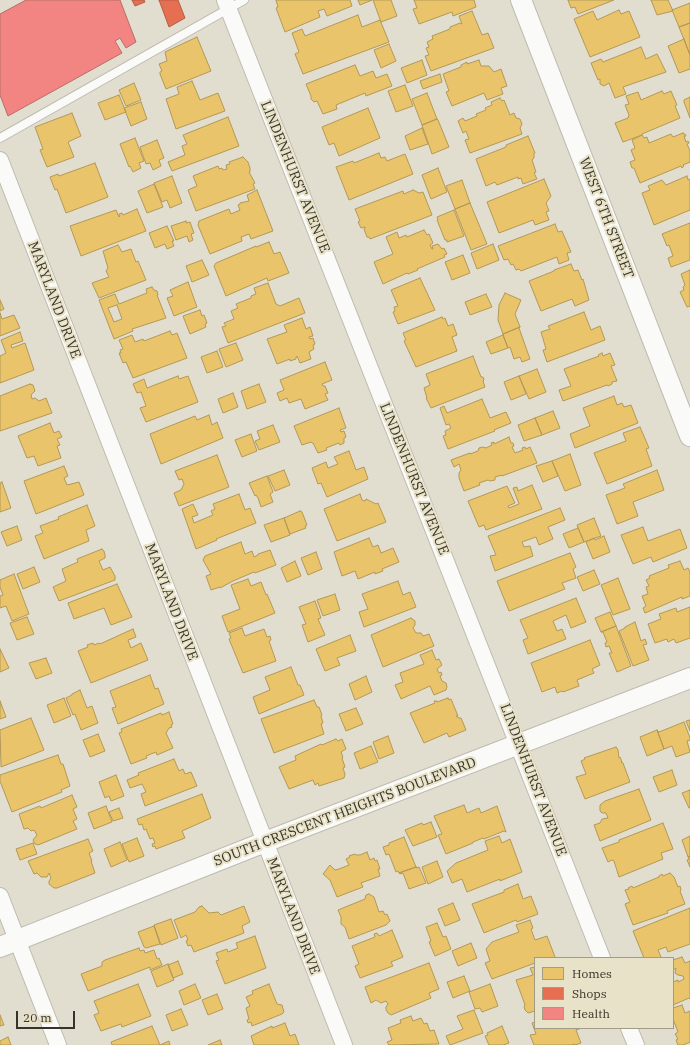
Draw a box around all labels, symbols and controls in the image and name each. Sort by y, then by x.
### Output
street label: LINDENHURST AVENUE [257,99,333,255]
street label: WEST 6TH STREET [575,155,637,281]
street label: MARYLAND DRIVE [24,239,84,361]
street label: LINDENHURST AVENUE [376,401,452,557]
street label: MARYLAND DRIVE [141,541,201,663]
street label: LINDENHURST AVENUE [496,701,570,859]
street label: SOUTH CRESCENT HEIGHTS BOULEVARD [211,754,479,870]
street label: MARYLAND DRIVE [263,855,323,977]
legend [534,957,674,1029]
text: Homes [572,966,612,981]
text: Shops [572,986,607,1001]
scale bar [18,1003,77,1029]
text: Health [572,1006,610,1021]
text: 20 m [23,1010,52,1025]

